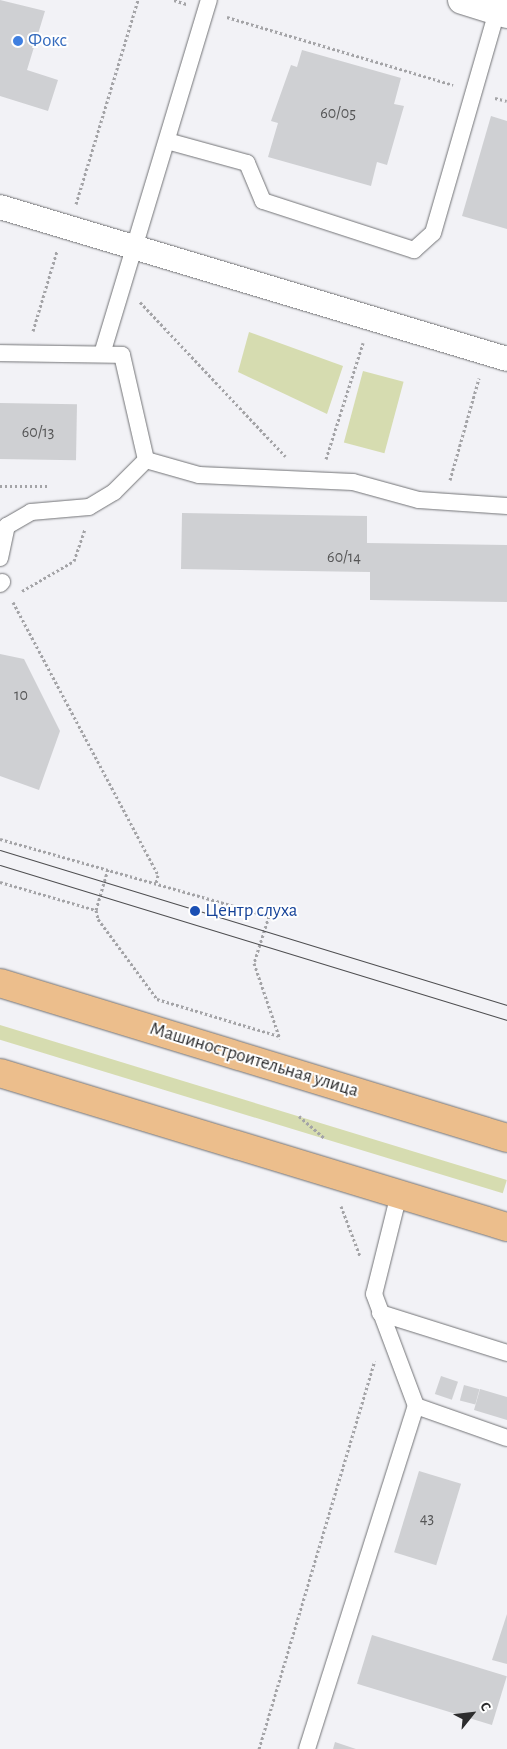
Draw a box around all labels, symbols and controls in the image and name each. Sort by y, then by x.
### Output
place label: Фокс [28,30,67,52]
marker: Фокс [12,35,24,47]
house number: 60/05 [320,103,356,123]
house number: 60/13 [22,422,54,442]
house number: 60/14 [327,547,361,567]
house number: 10 [14,685,28,705]
place label: Центр слуха [205,900,298,922]
marker: Центр слуха [189,905,201,917]
street label: Машиностроительная улица [147,1017,361,1103]
house number: 43 [420,1508,434,1528]
north arrow [447,1689,497,1739]
text: С [477,1700,493,1714]

